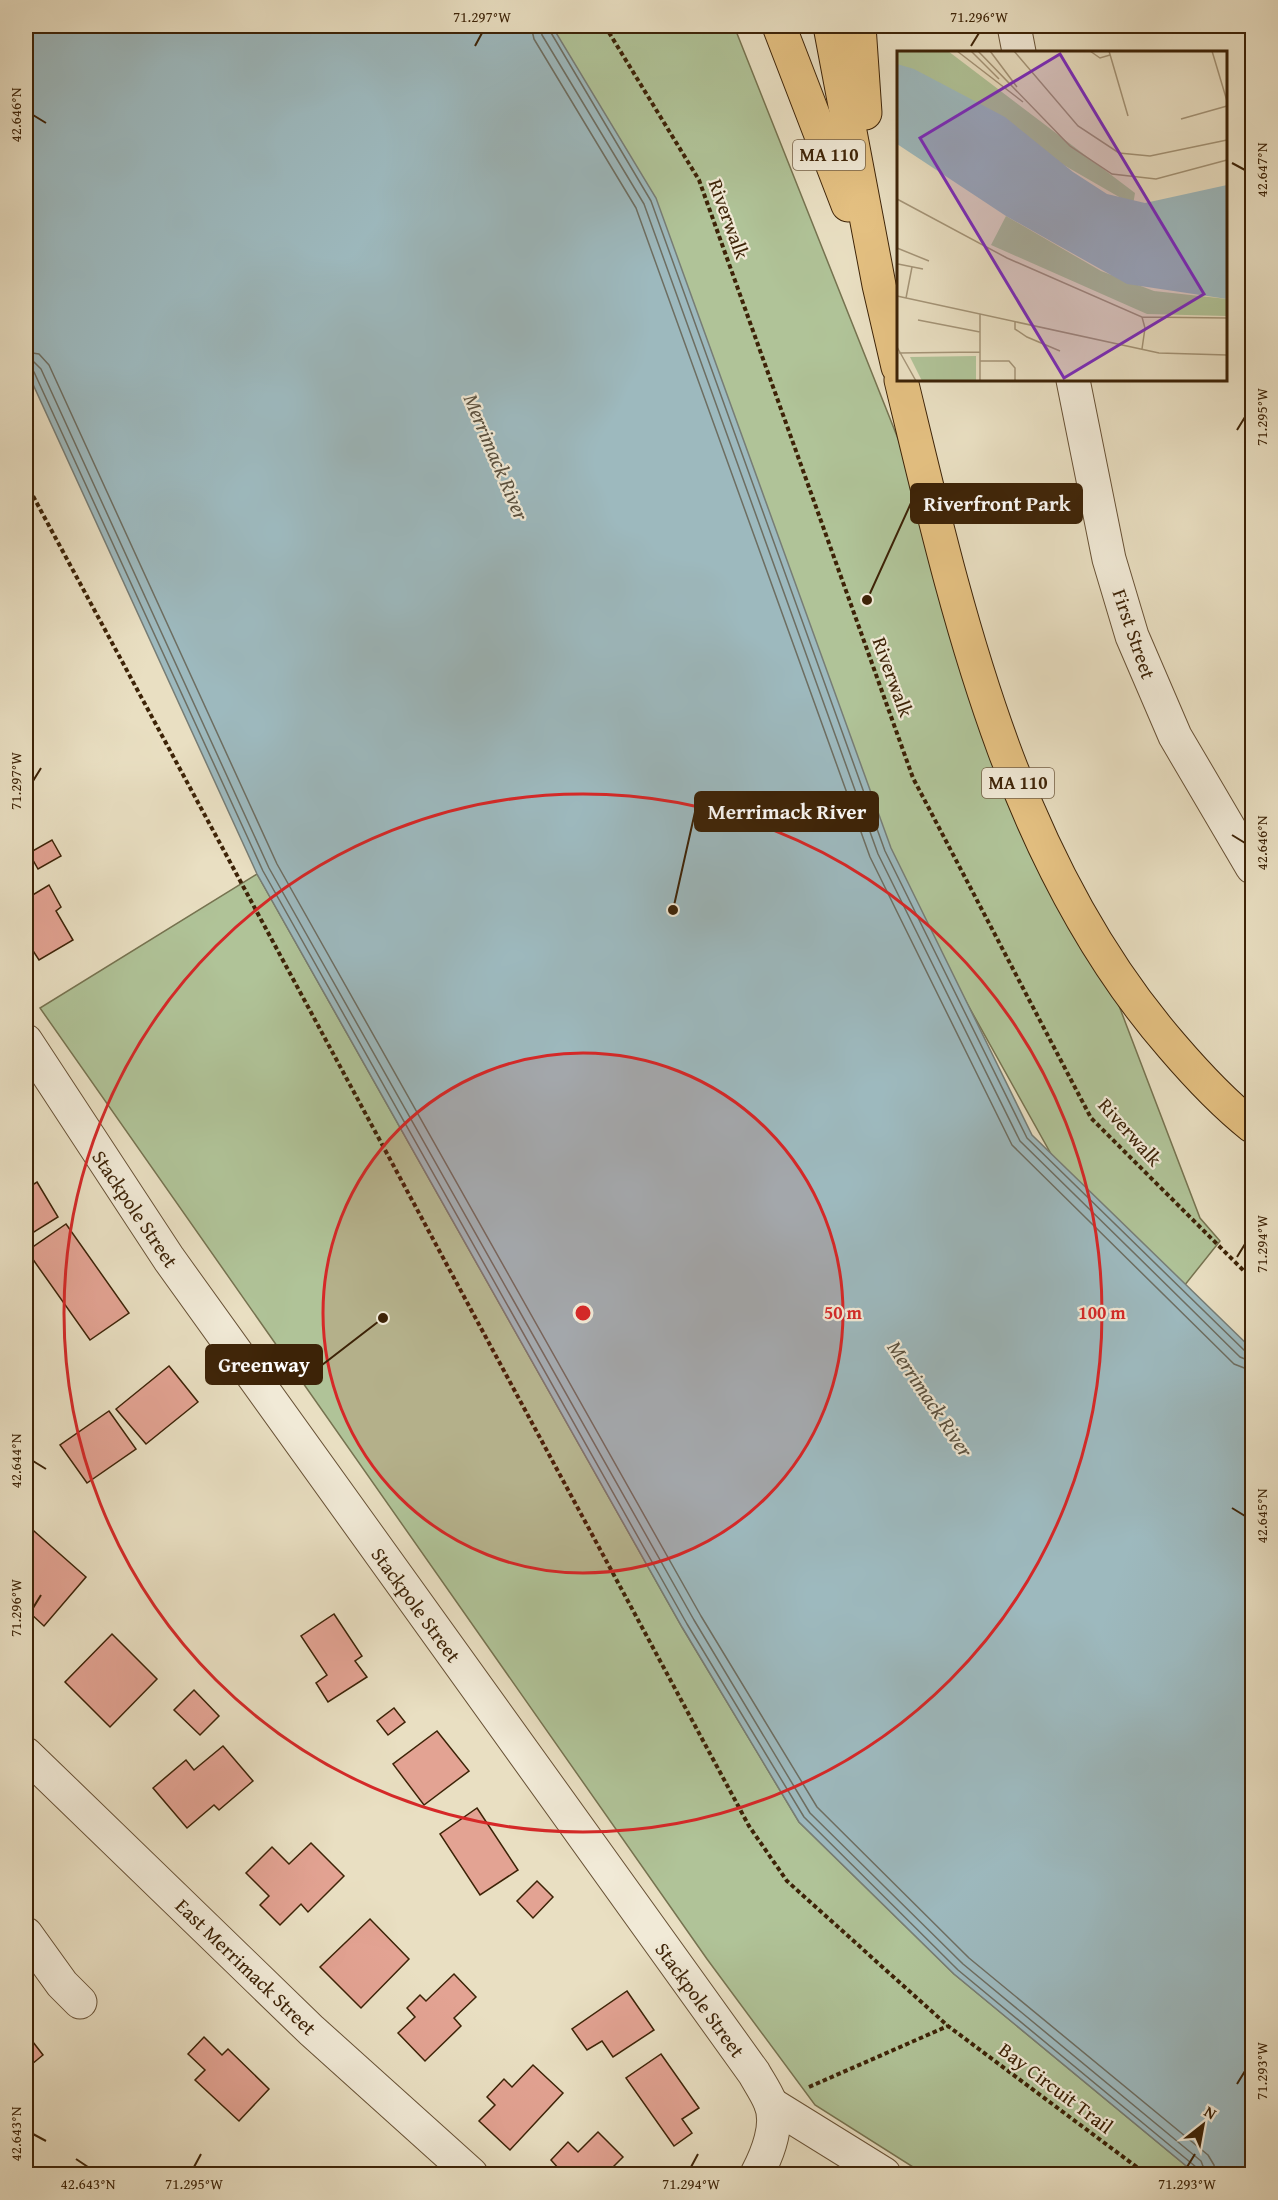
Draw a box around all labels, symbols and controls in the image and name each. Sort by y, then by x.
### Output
text: 71.297°W [453,6,511,27]
text: 71.296°W [950,6,1008,27]
inset map [897,51,1227,381]
text: 42.646°N [5,87,26,142]
road number: MA 110 [793,140,865,170]
text: 42.647°N [1251,142,1272,197]
street label: Riverwalk [702,175,758,264]
text: 71.295°W [1251,388,1272,446]
water label: Merrimack River [456,389,537,526]
callout: Riverfront Park [911,484,1082,523]
text: Riverfront Park [923,488,1072,519]
street label: First Street [1106,585,1163,683]
street label: Riverwalk [866,633,922,722]
text: 71.297°W [5,752,26,810]
road number: MA 110 [982,768,1054,798]
callout: Merrimack River [695,792,878,831]
text: Merrimack River [708,796,867,827]
text: 42.646°N [1251,815,1272,870]
street label: Riverwalk [1092,1091,1170,1173]
street label: Stackpole Street [85,1144,185,1273]
text: 71.294°W [1251,1215,1272,1273]
text: 50 m [824,1299,863,1326]
text: 100 m [1078,1299,1126,1326]
centre of rings [573,1303,593,1323]
water label: Merrimack River [880,1334,982,1464]
callout: Greenway [206,1345,322,1384]
text: Greenway [218,1349,310,1380]
text: 42.644°N [5,1433,26,1488]
text: 42.645°N [1251,1488,1272,1543]
street label: Stackpole Street [365,1541,468,1668]
text: 71.296°W [5,1579,26,1637]
street label: East Merrimack Street [169,1891,323,2042]
street label: Stackpole Street [649,1936,752,2063]
street label: Bay Circuit Trail [993,2035,1120,2140]
text: 71.293°W [1251,2042,1272,2100]
north arrow [1173,2095,1233,2155]
text: N [1200,2099,1222,2125]
text: 42.643°N [5,2106,26,2161]
text: 42.643°N [61,2173,116,2194]
text: 71.295°W [165,2173,223,2194]
text: 71.294°W [662,2173,720,2194]
text: 71.293°W [1158,2173,1216,2194]

